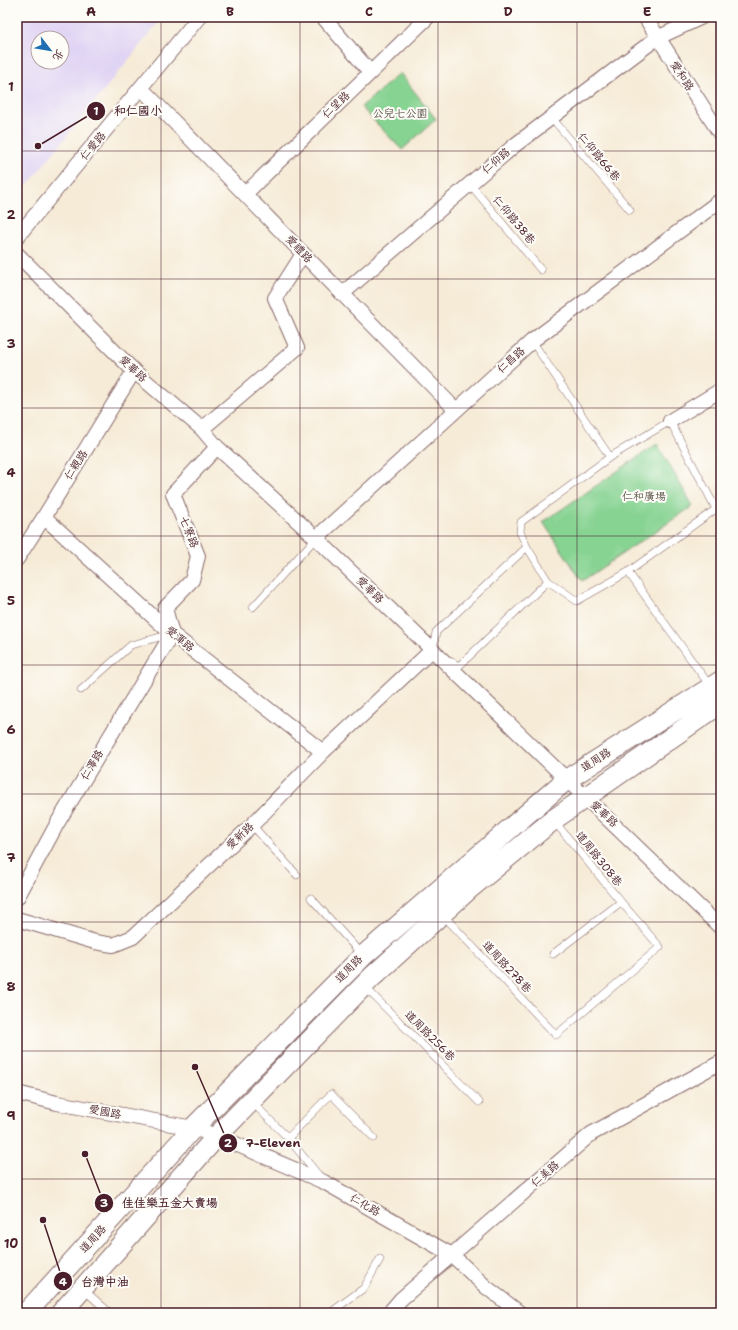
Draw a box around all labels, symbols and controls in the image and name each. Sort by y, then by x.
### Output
text: A [86,3,96,20]
text: B [226,3,234,20]
text: C [365,3,373,20]
text: D [503,3,513,20]
text: E [643,3,652,20]
north arrow [30,30,70,70]
text: 北 [49,46,67,63]
street label: 愛和路 [667,58,697,94]
text: 1 [8,78,14,95]
street label: 仁望路 [319,88,353,122]
callout: 和仁國小 [86,99,170,123]
text: 1 [93,103,99,119]
text: 和仁國小 [114,103,162,119]
park label: 公兒七公園 [373,106,428,121]
street label: 仁愛路 [77,129,109,163]
street label: 仁仰路66巷 [574,130,624,184]
street label: 仁仰路 [479,145,513,177]
street label: 仁仰路38巷 [489,193,539,247]
text: 2 [6,206,16,223]
street label: 愛禮路 [282,232,316,266]
text: 3 [6,335,16,352]
street label: 仁昌路 [494,343,528,377]
street label: 愛華路 [116,352,150,386]
street label: 仁親路 [61,447,91,483]
text: 4 [6,464,16,481]
park label: 仁和廣場 [622,489,666,504]
street label: 七寮路 [176,514,202,550]
street label: 愛華路 [353,573,387,607]
text: 5 [7,592,15,609]
street label: 愛渾路 [162,623,198,655]
text: 6 [6,721,16,738]
street label: 道周路 [578,745,614,775]
street label: 仁澤路 [77,747,107,783]
street label: 愛華路 [587,797,621,831]
street label: 愛新路 [223,819,257,853]
street label: 道周路308巷 [572,828,626,890]
text: 7 [6,849,16,866]
street label: 道周路278巷 [479,938,535,996]
street label: 道周路 [332,952,366,986]
text: 8 [6,978,16,995]
street label: 道周路256巷 [401,1007,459,1065]
street label: 愛國路 [87,1102,123,1122]
text: 9 [6,1107,16,1124]
callout: 7-Eleven [218,1131,309,1155]
text: 2 [224,1135,233,1151]
text: 7-Eleven [246,1135,300,1151]
street label: 仁美路 [528,1158,562,1190]
street label: 仁化路 [347,1190,383,1220]
callout: 佳佳樂五金大賣場 [94,1191,226,1215]
text: 3 [100,1195,108,1211]
text: 佳佳樂五金大賣場 [122,1195,218,1211]
street label: 道周路 [76,1222,110,1256]
text: 10 [4,1235,18,1252]
callout: 台灣中油 [53,1269,137,1293]
text: 4 [59,1274,68,1290]
text: 台灣中油 [81,1274,129,1290]

